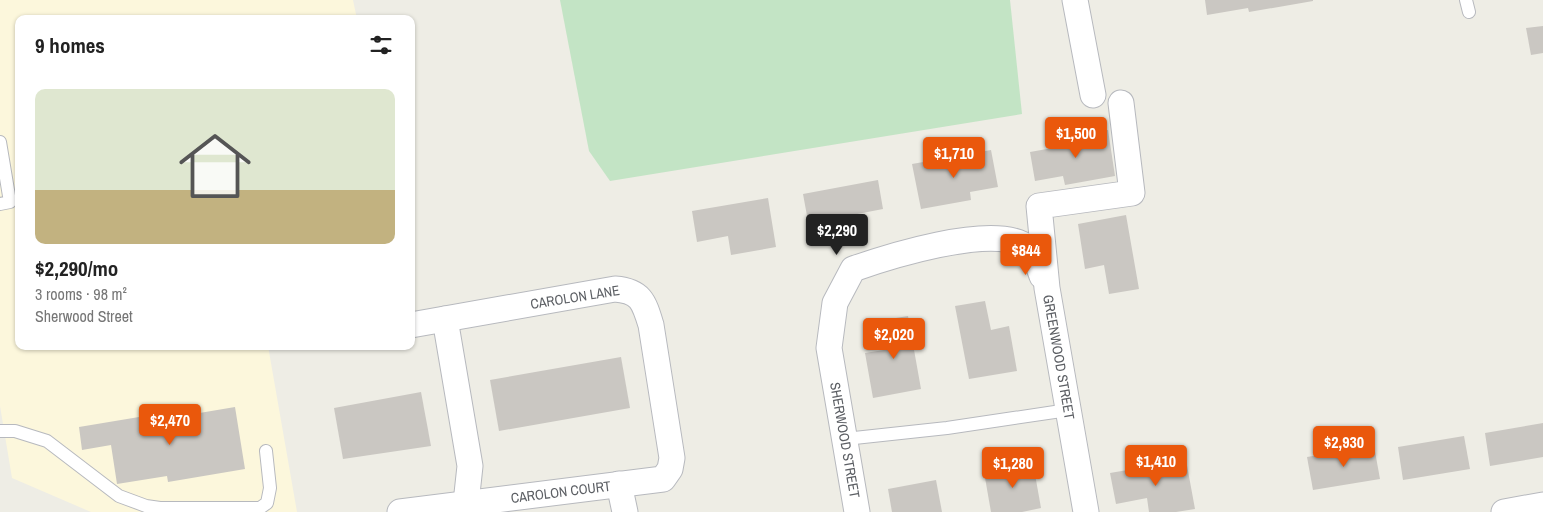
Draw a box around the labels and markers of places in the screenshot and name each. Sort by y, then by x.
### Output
pin: $1,500 [1035,116,1117,159]
pin: $1,710 [913,136,995,179]
pin: $2,290 [796,214,878,256]
pin: $844 [996,234,1056,276]
pin: $2,020 [853,318,935,360]
pin: $2,470 [129,404,211,446]
pin: $2,930 [1303,426,1385,468]
pin: $1,410 [1115,444,1197,487]
pin: $1,280 [972,446,1054,489]

